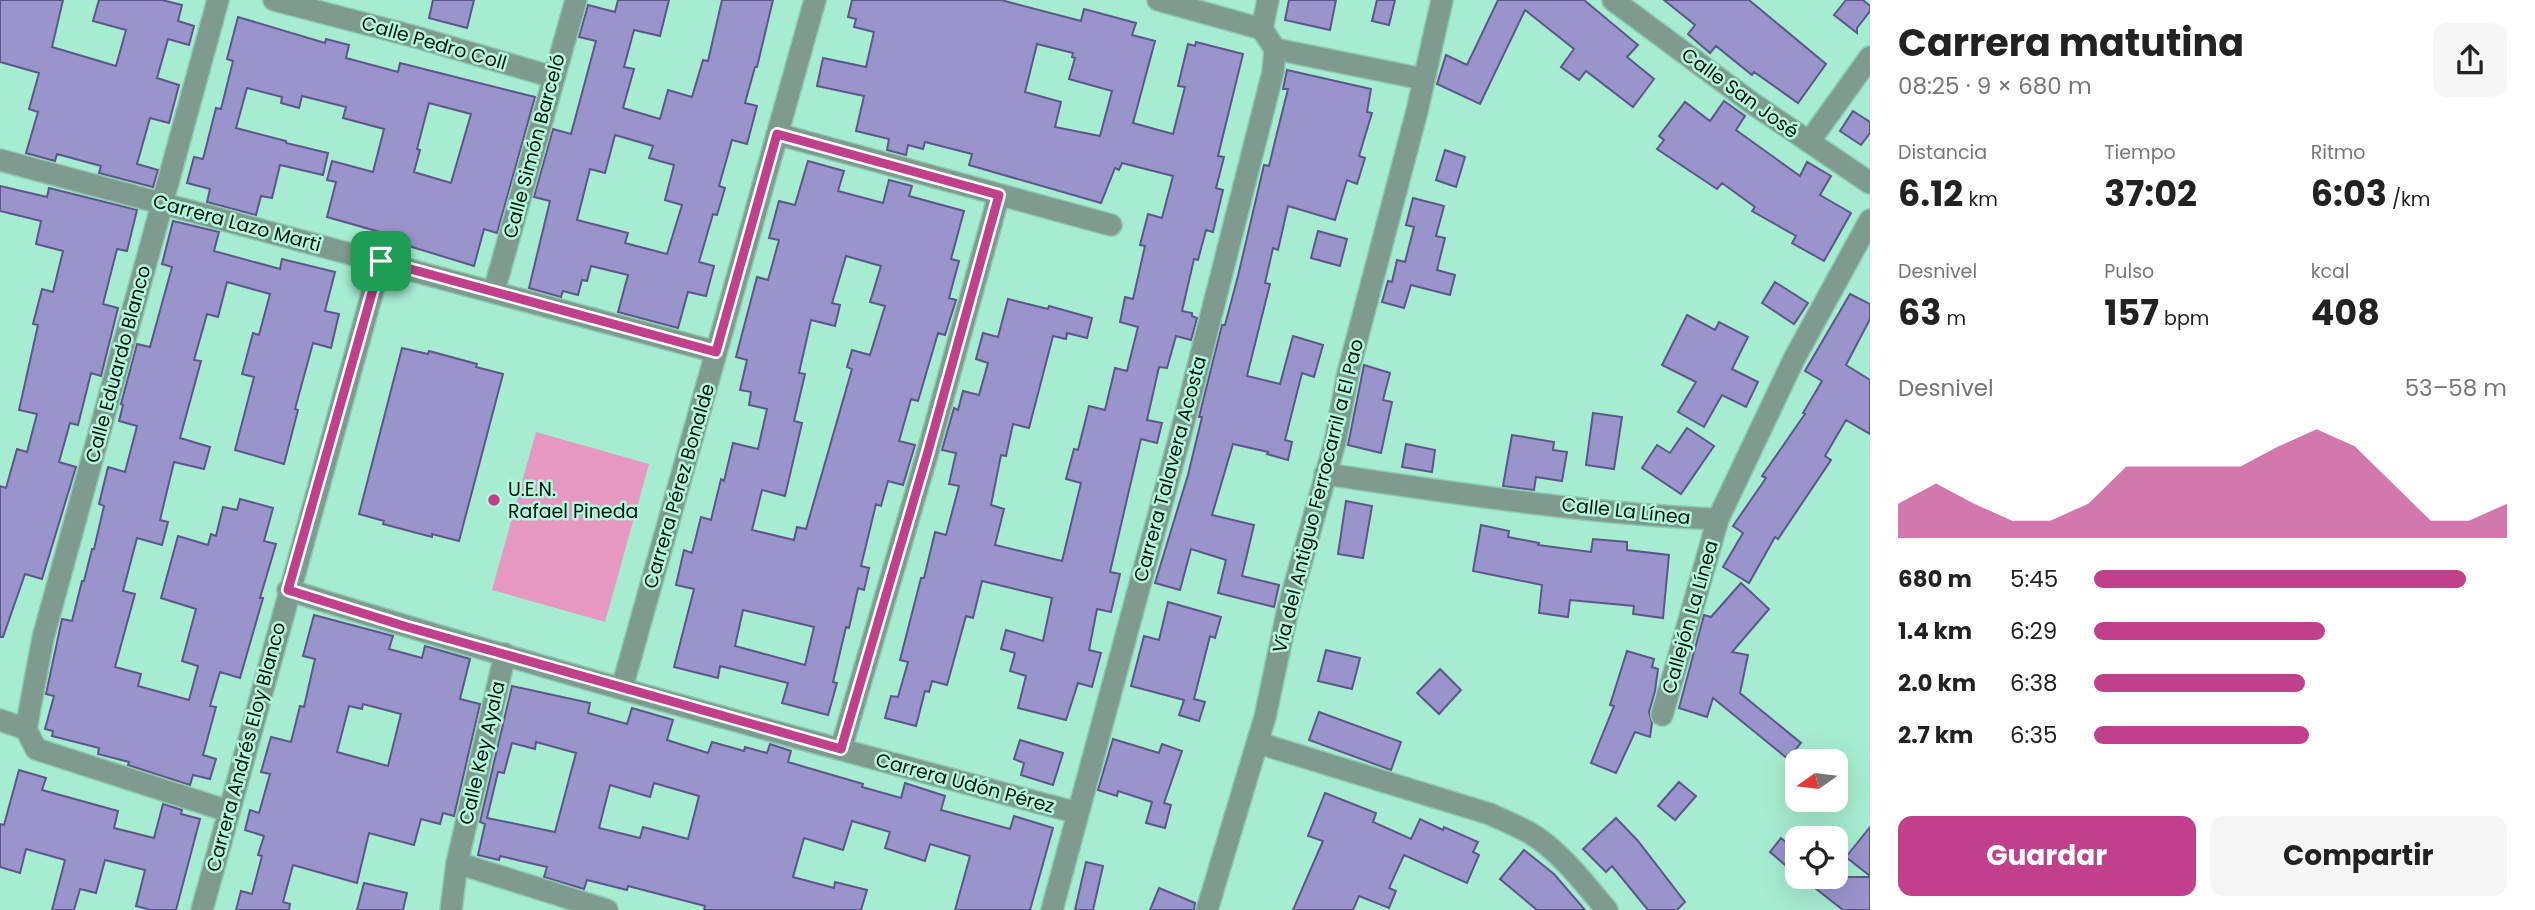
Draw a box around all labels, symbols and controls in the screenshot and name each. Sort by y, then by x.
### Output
street label: Calle Pedro Coll [358,9,510,77]
text: Carrera matutina [1898,16,2244,69]
button: share [2433,23,2507,97]
street label: Calle San José [1676,41,1804,145]
street label: Calle Simón Barceló [496,51,572,241]
text: 08:25 · 9 × 680 m [1898,70,2092,102]
text: Distancia [1898,139,1987,166]
text: Tiempo [2104,139,2176,166]
text: Ritmo [2311,139,2366,166]
text: 6.12 [1898,169,1963,218]
text: 37:02 [2104,169,2197,218]
text: 6:03 [2311,169,2387,218]
text: km [1963,186,1998,213]
text: /km [2387,186,2430,213]
street label: Carrera Lazo Marti [150,188,324,258]
pin [351,231,411,291]
icon: arrive [362,242,400,280]
text: Desnivel [1898,258,1977,285]
text: Pulso [2104,258,2154,285]
text: kcal [2311,258,2350,285]
street label: Calle Eduardo Blanco [79,262,157,466]
text: 63 [1898,288,1941,337]
text: 157 [2104,288,2159,337]
text: 408 [2311,288,2380,337]
text: m [1941,305,1966,332]
text: bpm [2159,305,2209,332]
street label: Vía del Antiguo Ferrocarril a El Pao [1266,336,1370,656]
street label: Carrera Talavera Acosta [1127,353,1213,585]
text: Desnivel [1898,372,1994,404]
text: 53–58 m [2405,372,2507,404]
street label: Carrera Pérez Bonalde [637,380,721,592]
place label: U.E.N. Rafael Pineda [508,476,638,525]
street label: Calle La Línea [1560,491,1692,531]
marker: U.E.N. Rafael Pineda [486,492,502,508]
street label: Callejón La Línea [1655,537,1725,697]
text: 680 m [1898,563,1972,595]
text: 5:45 [2010,563,2058,595]
text: 1.4 km [1898,615,1972,647]
text: 6:29 [2010,615,2057,647]
street label: Carrera Andrés Eloy Blanco [200,619,292,875]
text: 2.0 km [1898,667,1976,699]
text: 6:38 [2010,667,2058,699]
street label: Calle Key Ayala [452,679,512,827]
text: 2.7 km [1898,719,1973,751]
text: 6:35 [2010,719,2058,751]
street label: Carrera Udón Pérez [873,746,1057,820]
north arrow [1785,749,1848,812]
map controls [1785,749,1848,889]
button: Guardar [1898,816,2196,896]
button: Compartir [2210,816,2507,896]
button: locate [1785,826,1848,889]

